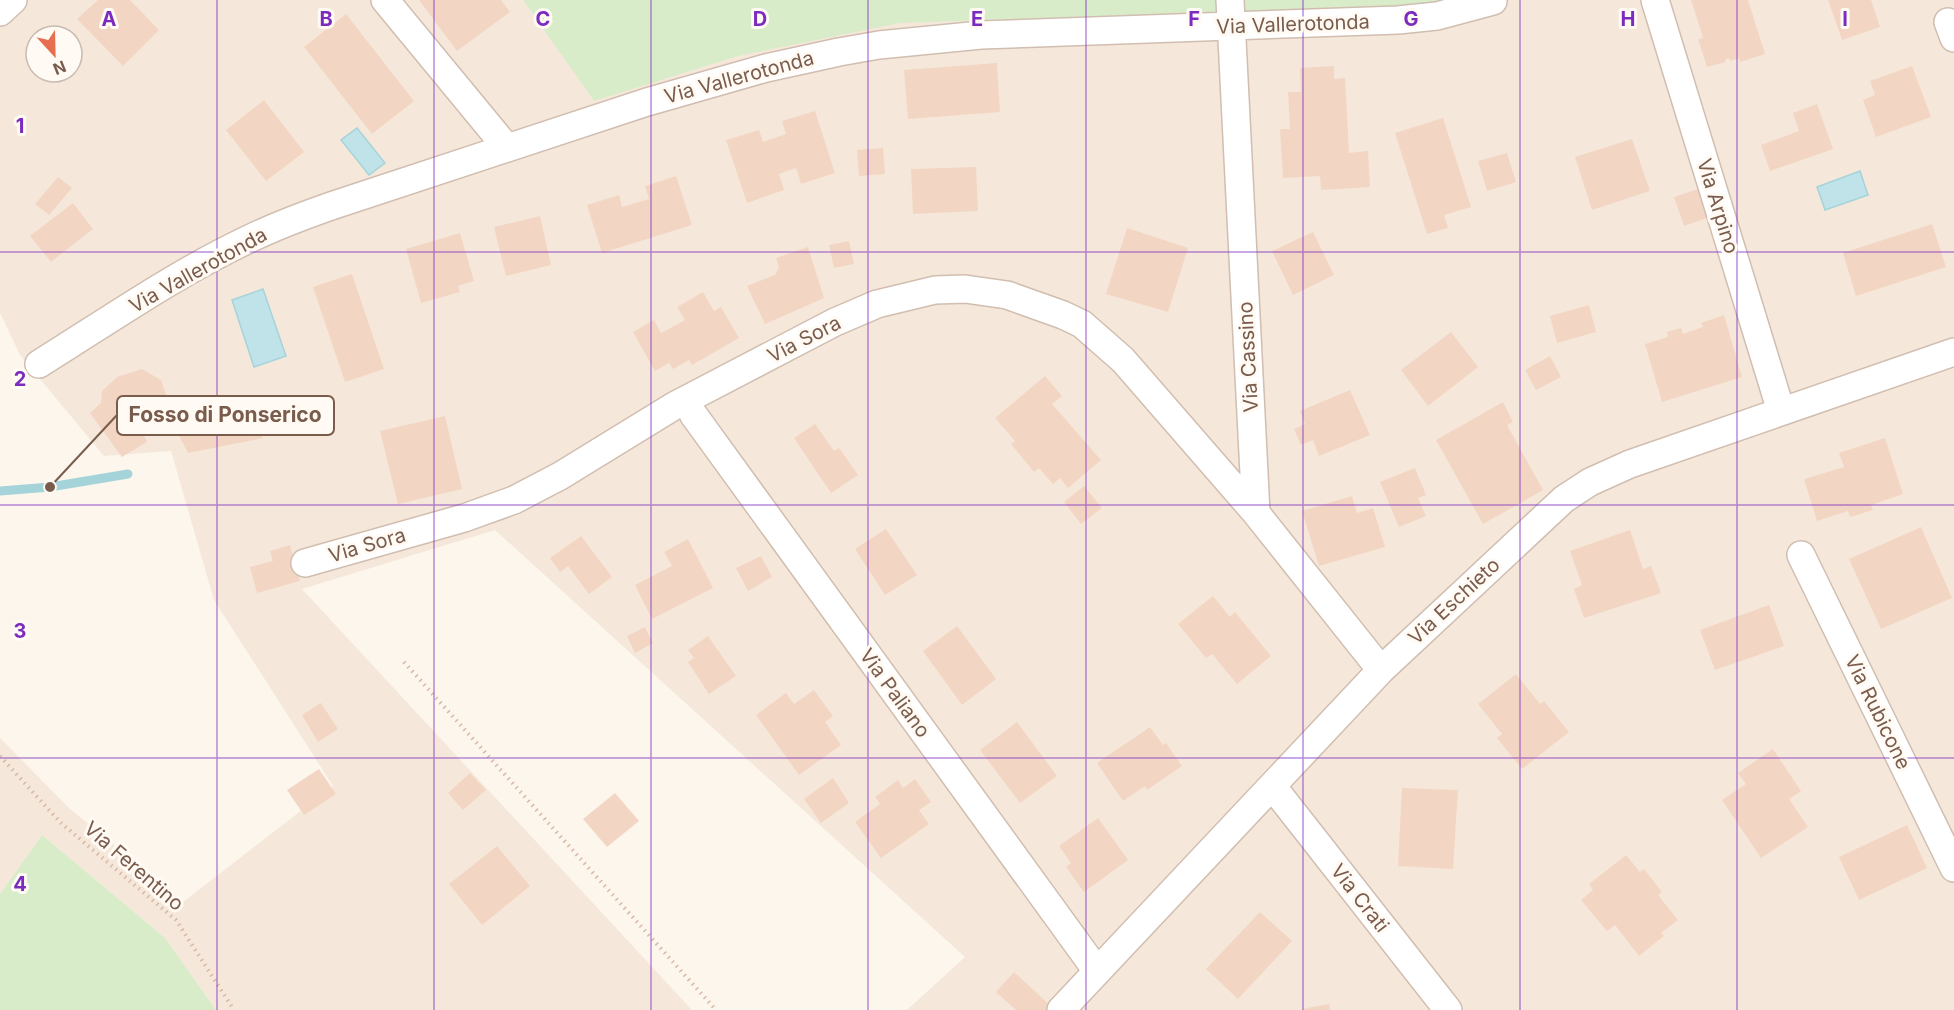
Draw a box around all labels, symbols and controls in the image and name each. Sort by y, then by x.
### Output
text: A [102,7,117,31]
text: B [319,7,333,31]
text: C [536,7,550,31]
text: D [753,7,767,31]
text: E [971,7,983,31]
text: F [1188,7,1200,31]
text: G [1403,7,1419,31]
text: H [1621,7,1635,31]
text: I [1842,7,1848,31]
street label: Via Vallerotonda [1216,9,1370,39]
north arrow [24,24,84,84]
street label: Via Vallerotonda [662,46,816,108]
text: N [50,56,69,79]
text: 1 [16,114,24,138]
street label: Via Arpino [1692,156,1744,256]
street label: Via Vallerotonda [125,222,271,318]
street label: Via Cassino [1233,301,1263,413]
street label: Via Sora [763,310,845,368]
text: 2 [14,367,26,391]
callout: Fosso di Ponserico [117,396,334,435]
text: Fosso di Ponserico [128,402,322,427]
street label: Via Sora [326,523,408,567]
street label: Via Eschieto [1403,553,1505,649]
text: 3 [14,619,26,643]
street label: Via Paliano [855,644,935,742]
street label: Via Rubicone [1840,651,1916,773]
street label: Via Ferentino [79,816,189,916]
street label: Via Crati [1326,859,1394,937]
text: 4 [13,872,27,896]

